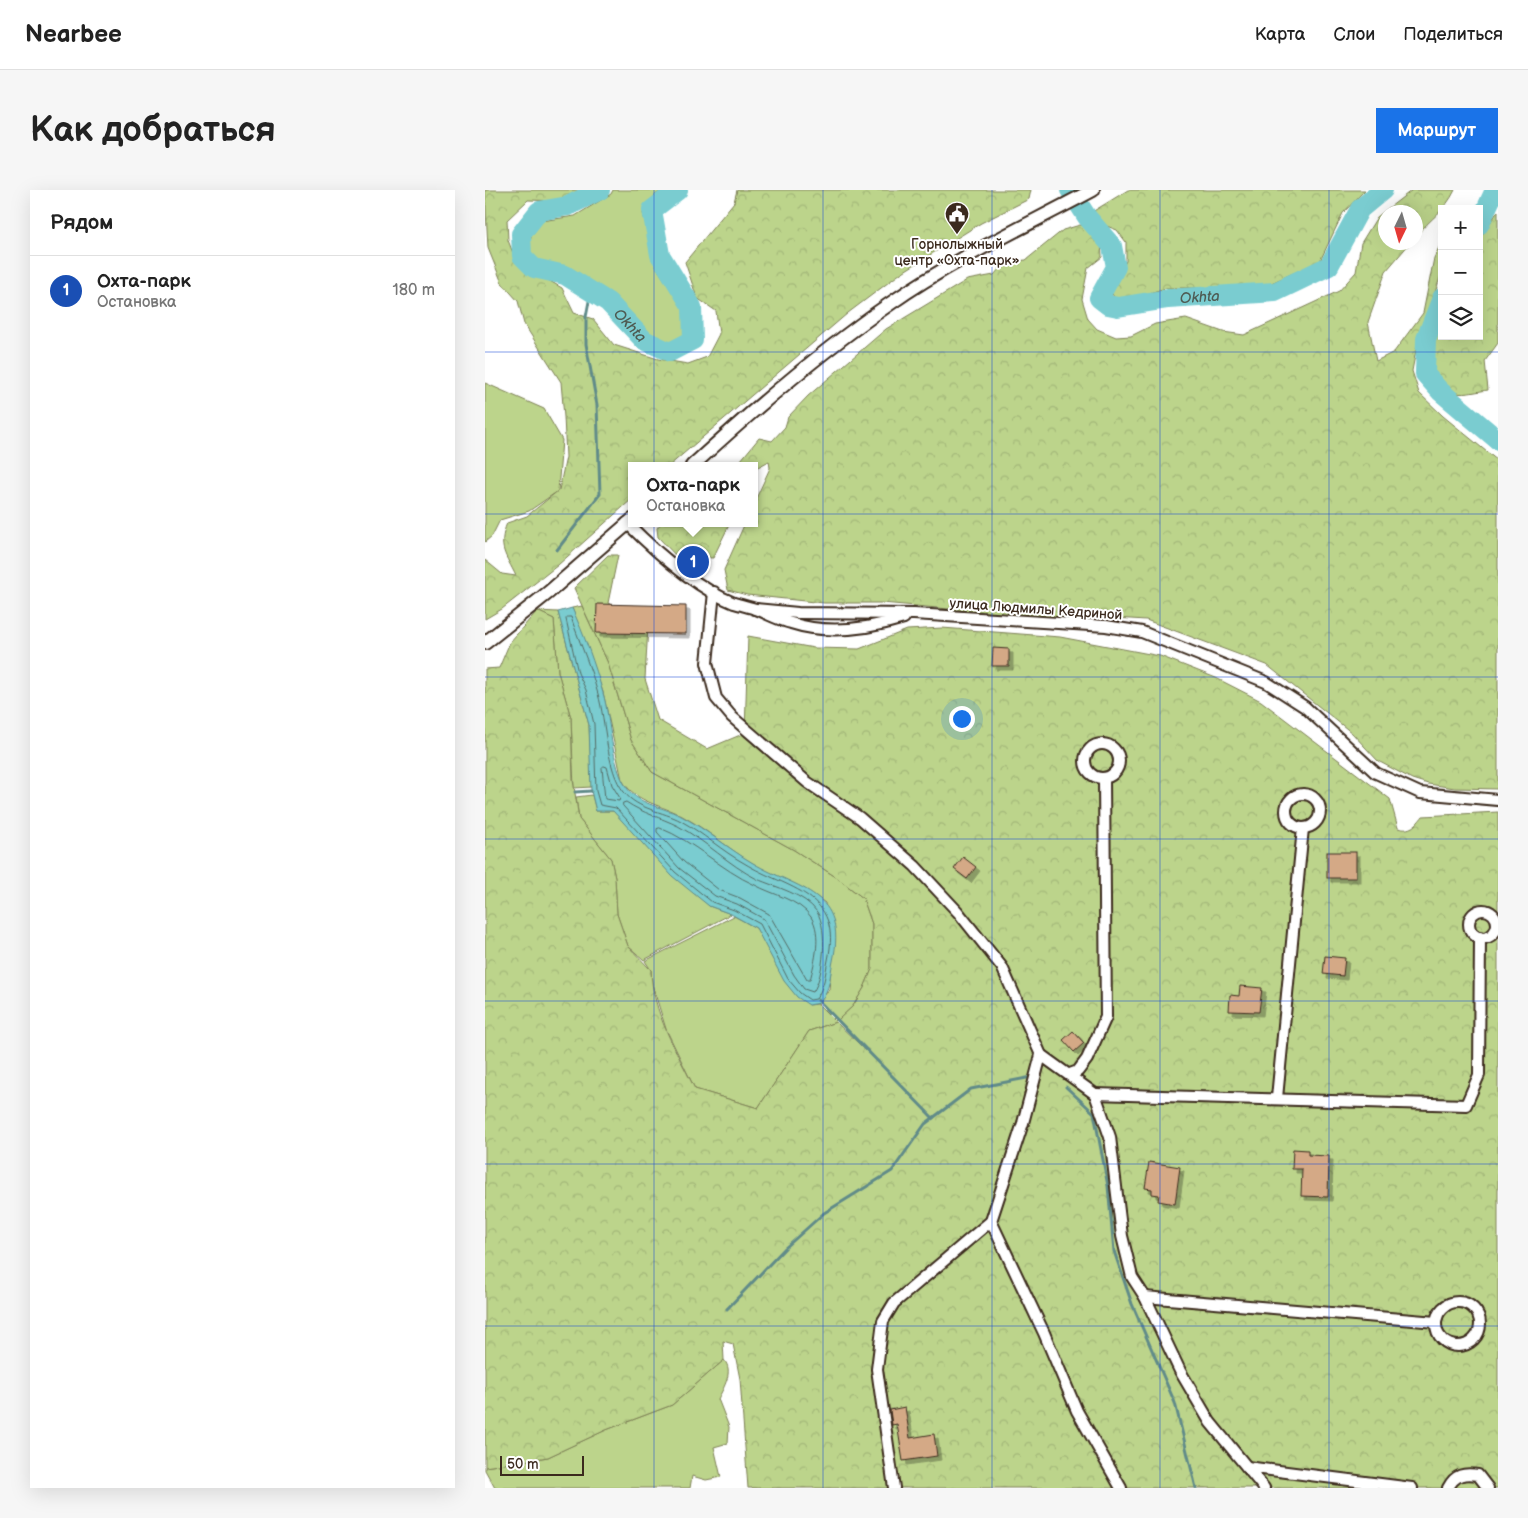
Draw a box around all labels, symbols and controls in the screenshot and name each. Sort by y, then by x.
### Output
text: Nearbee [25,20,122,49]
text: Карта [1255,24,1305,45]
text: Слои [1333,24,1375,45]
text: Поделиться [1403,24,1503,45]
button: Маршрут [1376,108,1498,153]
text: Как добраться [30,109,276,152]
public building icon: Горнолыжный центр «Охта-парк» [944,201,970,235]
north arrow [1378,205,1423,250]
map controls [1438,205,1483,340]
button: + [1438,205,1483,250]
text: Рядом [50,210,113,235]
place label: Горнолыжный центр «Охта-парк» [894,236,1020,269]
button: − [1438,250,1483,295]
text: Охта-парк [97,270,191,293]
text: 1 [63,281,69,300]
text: 180 m [393,281,435,300]
water label: Okhta [1179,286,1220,308]
text: Остановка [97,293,176,312]
button: layers [1438,295,1483,340]
water label: Okhta [609,304,651,346]
popup [628,462,758,527]
text: Охта-парк [646,474,740,497]
text: Остановка [646,497,726,516]
pin: 1 [677,543,709,581]
street label: улица Людмилы Кедриной [949,594,1123,624]
your location [949,706,975,732]
scale bar [500,1453,584,1476]
text: 50 m [507,1456,539,1473]

